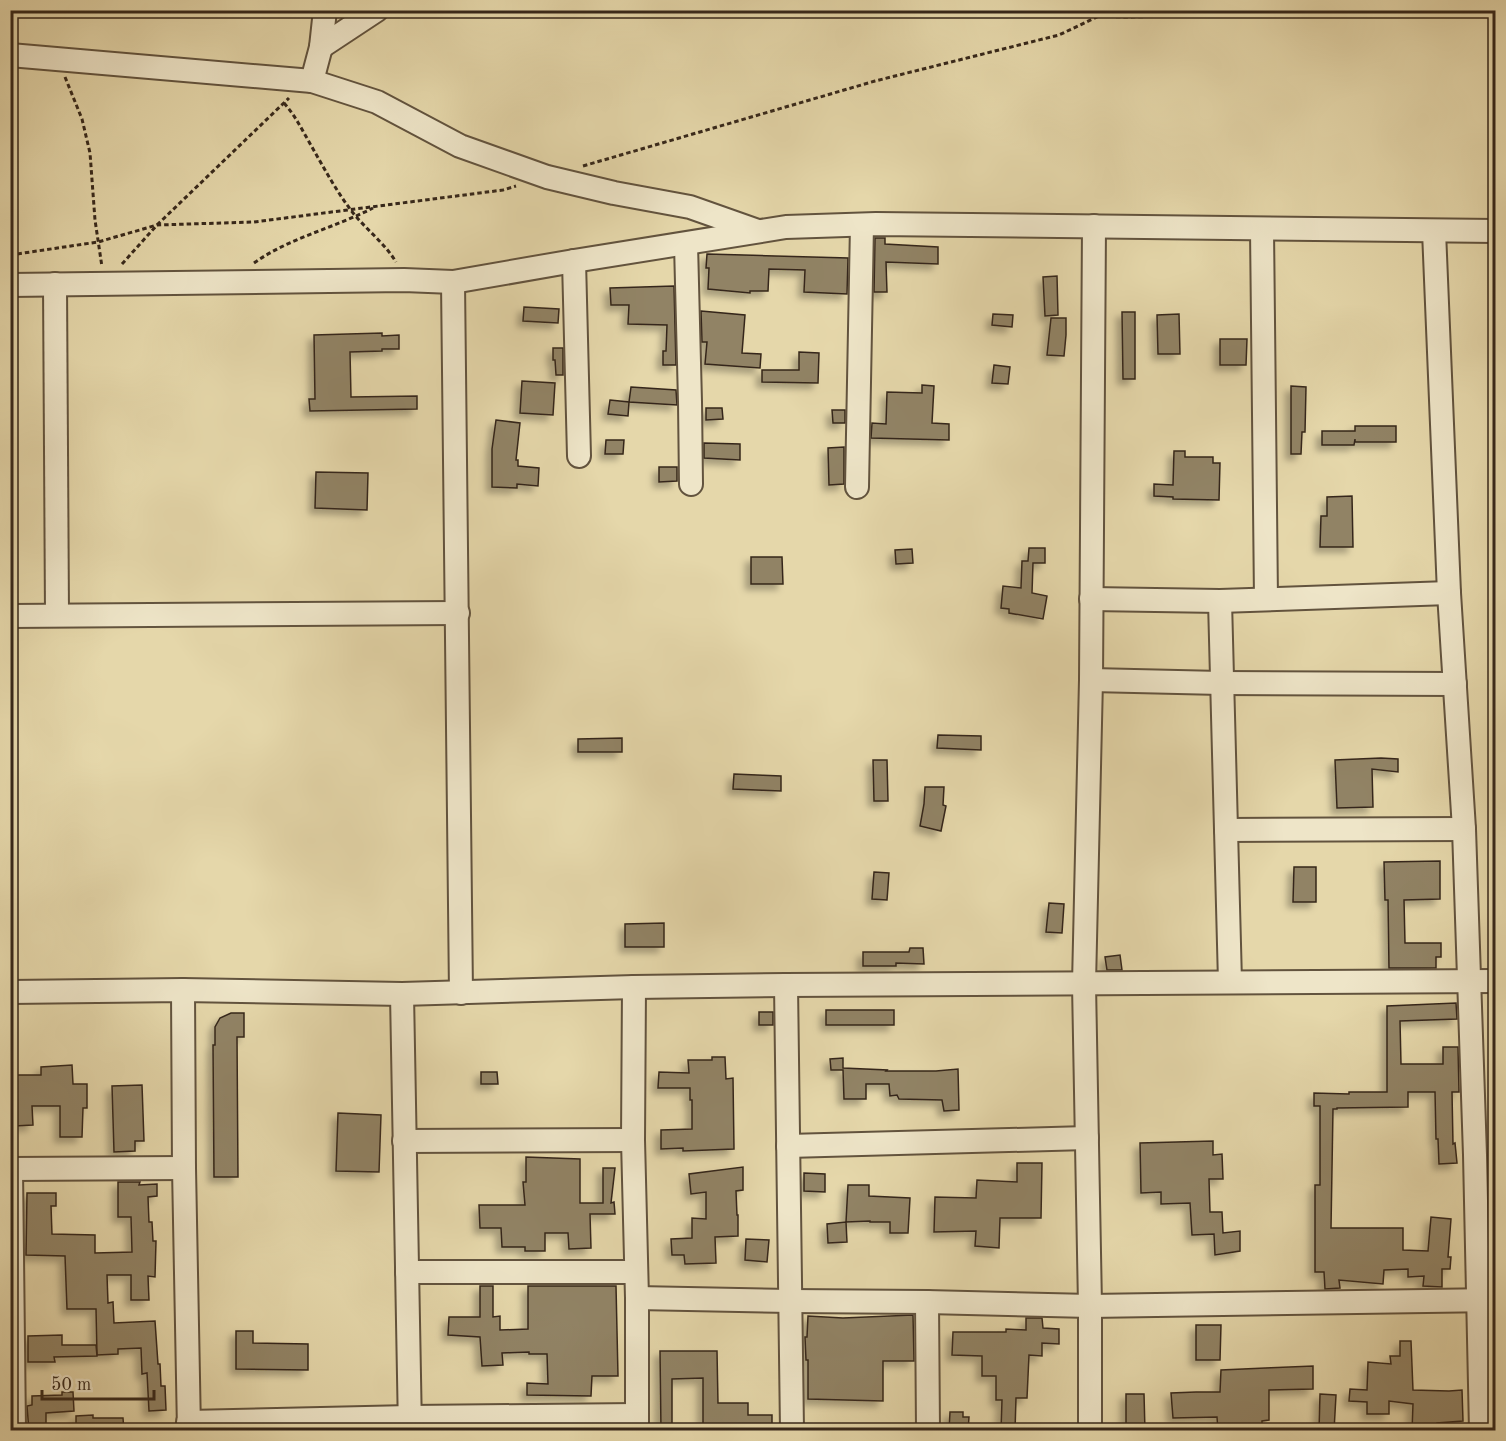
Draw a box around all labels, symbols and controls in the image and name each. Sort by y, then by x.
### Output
scale bar [42,1363,154,1401]
text: 50 m [51,1376,91,1394]

